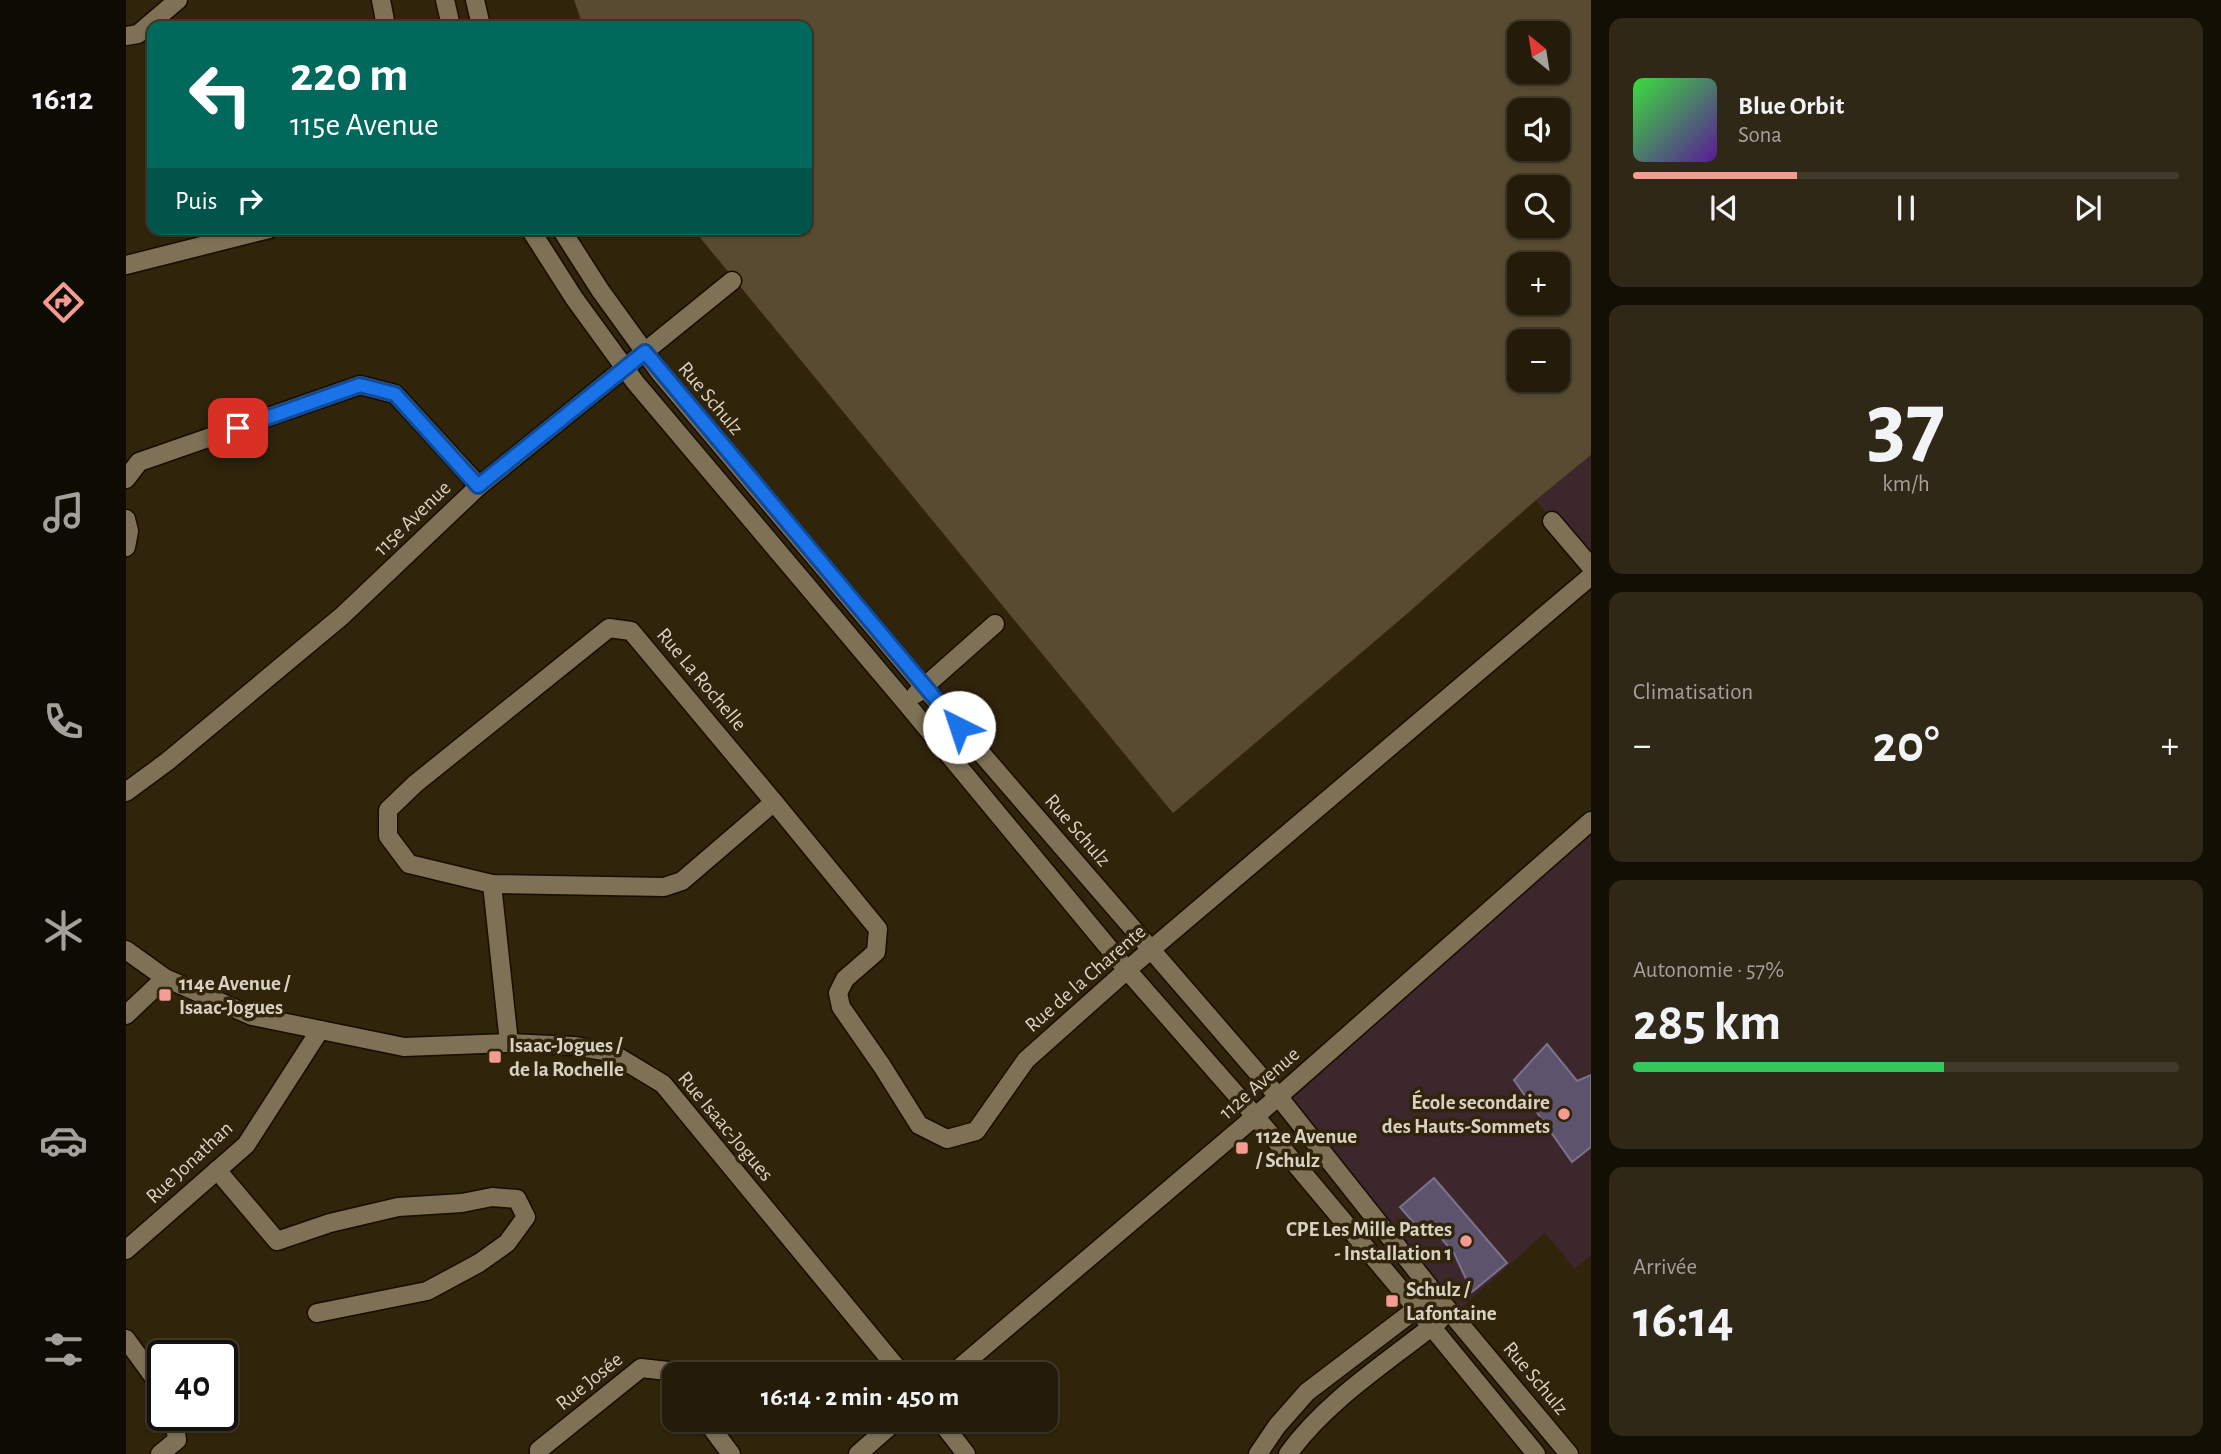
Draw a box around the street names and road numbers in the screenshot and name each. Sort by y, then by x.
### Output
street label: Rue Schulz [674,358,747,439]
street label: 115e Avenue [370,477,455,560]
street label: Rue La Rochelle [653,624,750,735]
street label: Rue Schulz [1041,790,1114,870]
street label: Rue de la Charente [1021,921,1150,1036]
street label: 112e Avenue [1215,1043,1303,1124]
street label: Rue Isaac-Jogues [674,1068,777,1185]
street label: Rue Jonathan [142,1117,237,1207]
street label: Rue Schulz [1499,1338,1572,1419]
street label: Rue Josée [552,1348,626,1414]

